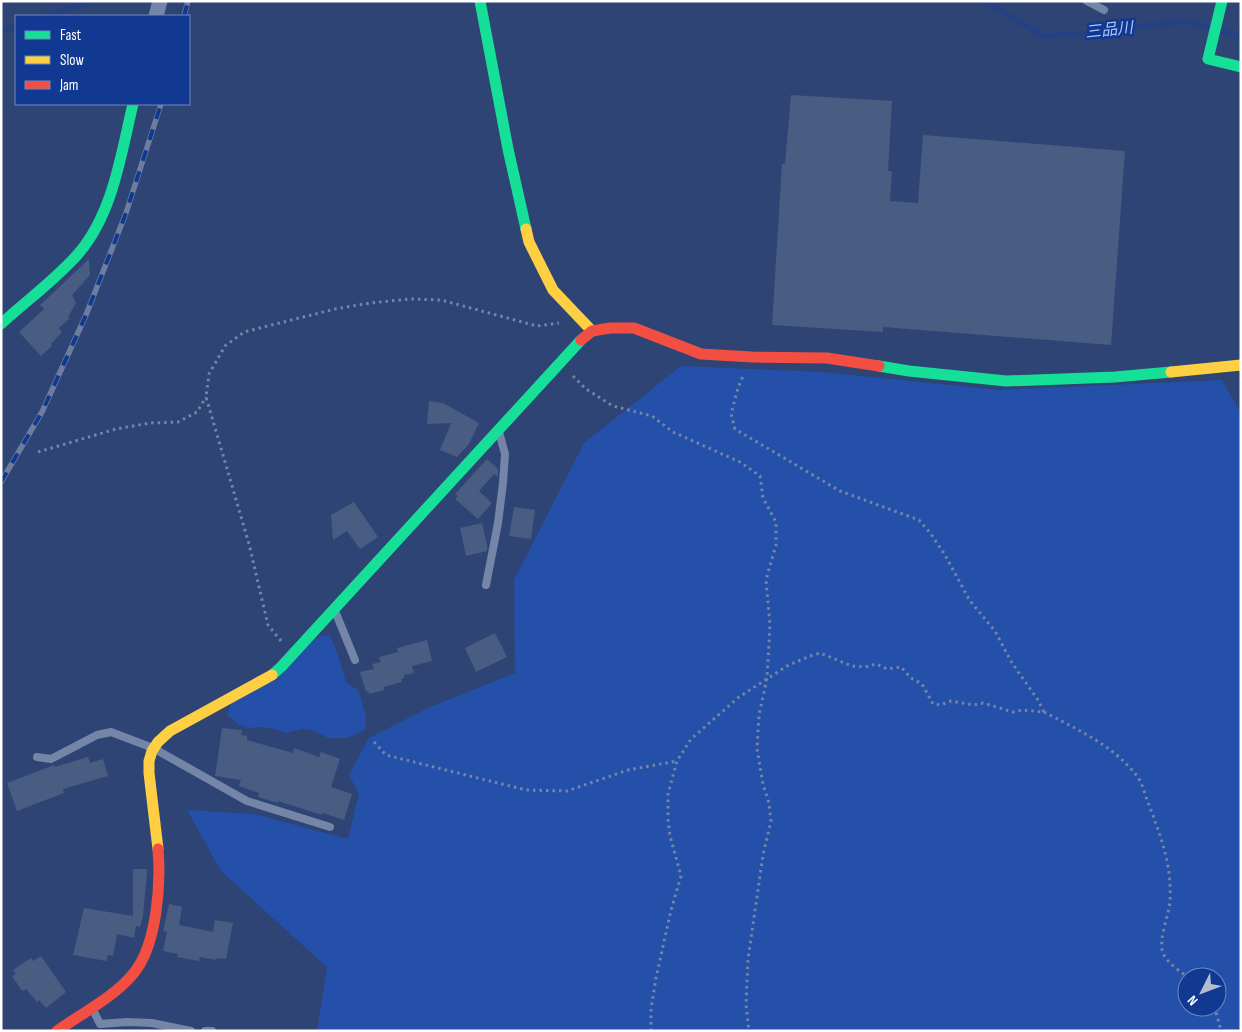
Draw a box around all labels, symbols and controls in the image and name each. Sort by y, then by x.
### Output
legend [15,15,190,105]
water label: 三品川 [1084,18,1136,42]
text: Fast [60,26,82,45]
text: Slow [60,51,84,70]
text: Jam [59,76,78,95]
north arrow [1177,967,1227,1017]
text: N [1184,992,1202,1009]

